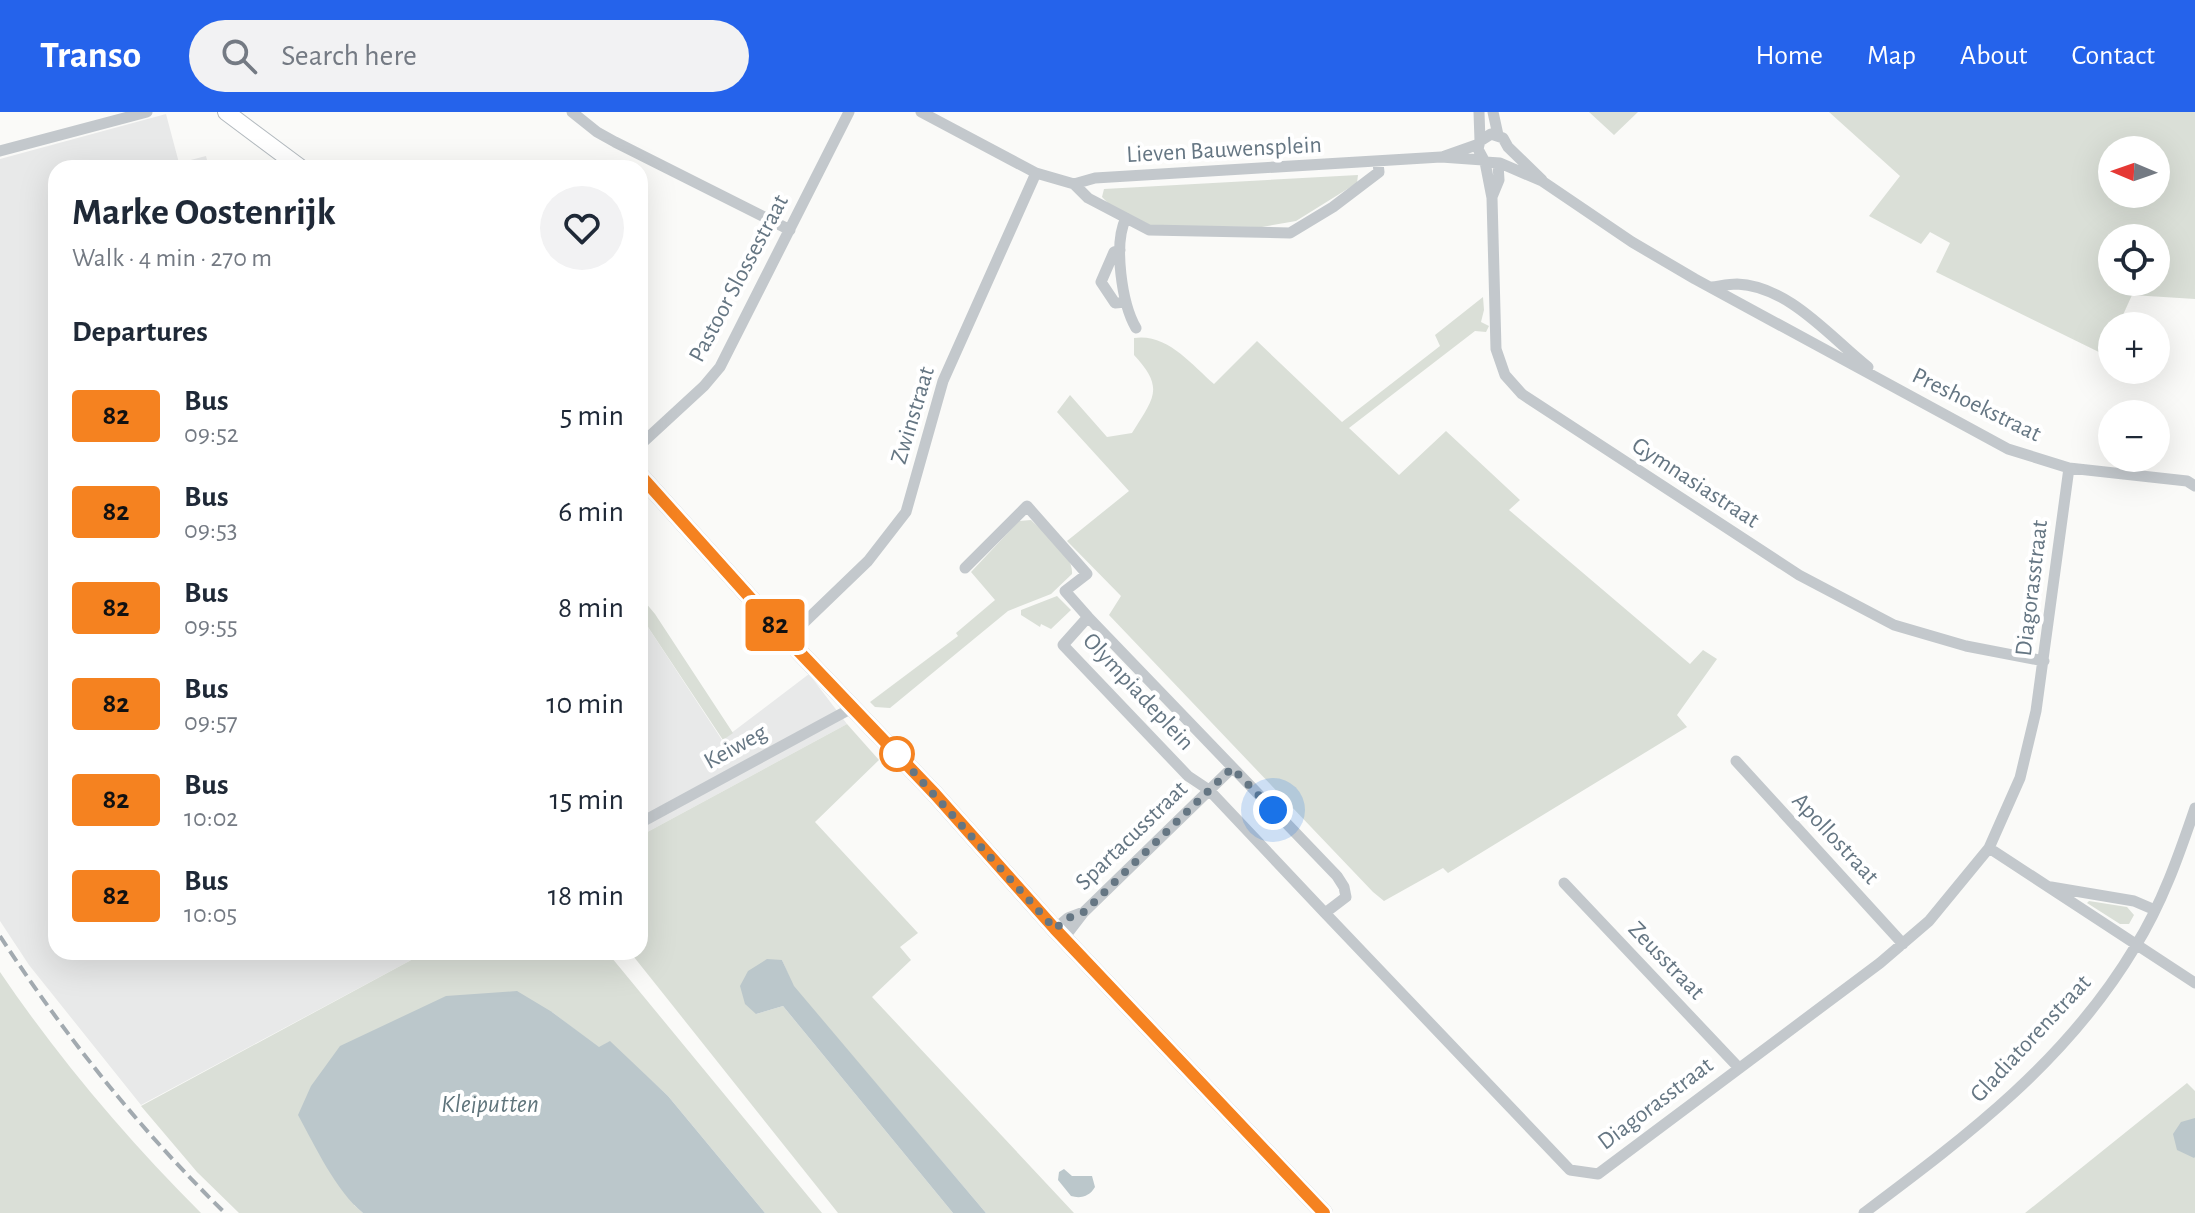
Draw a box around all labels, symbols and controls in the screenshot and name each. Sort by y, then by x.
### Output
search box [189,20,749,92]
icon: search [217,34,261,78]
text: Transo [40,37,141,75]
text: Search here [281,41,417,71]
text: Home [1756,42,1823,70]
text: Map [1867,42,1916,70]
text: About [1960,42,2028,70]
text: Contact [2072,42,2155,70]
street label: Lieven Bauwensplein [1126,133,1322,167]
north arrow [2098,136,2170,208]
map controls [2098,136,2170,472]
button: heart [540,186,624,270]
street label: Pastoor Slossestraat [685,191,793,366]
text: Marke Oostenrijk [72,194,336,232]
button: locate [2098,224,2170,296]
text: Walk · 4 min · 270 m [72,245,272,271]
button: + [2098,312,2170,384]
text: Departures [72,317,208,347]
street label: Zwinstraat [887,363,939,467]
street label: Preshoekstraat [1908,363,2045,447]
text: Bus [184,386,229,416]
button: − [2098,400,2170,472]
text: 5 min [560,401,624,431]
text: 82 [103,402,130,430]
text: 09:52 [184,421,239,447]
street label: Gymnasiastraat [1628,433,1764,533]
text: Bus [184,482,229,512]
text: 6 min [558,497,624,527]
text: 82 [103,498,130,526]
text: 09:53 [184,517,237,543]
street label: Diagorasstraat [2012,518,2052,658]
text: Bus [184,578,229,608]
text: 8 min [558,593,624,623]
text: 82 [103,594,130,622]
line badge: 82 [739,599,811,651]
text: 82 [762,611,789,639]
text: 09:55 [184,613,238,639]
street label: Olympiadeplein [1078,628,1198,755]
text: Bus [184,674,229,704]
text: 10 min [546,689,624,719]
text: 82 [103,690,130,718]
text: 09:57 [184,709,238,735]
street label: Keiweg [700,720,771,774]
unlabelled marker [880,737,914,771]
text: Bus [184,770,229,800]
street label: Spartacusstraat [1071,776,1192,895]
text: 15 min [549,785,624,815]
text: 82 [103,786,130,814]
street label: Apollostraat [1787,788,1883,889]
your location [1253,790,1293,830]
text: 10:02 [184,805,238,831]
text: Bus [184,866,229,896]
text: 18 min [548,881,624,911]
text: 82 [103,882,130,910]
text: 10:05 [184,901,237,927]
street label: Zeusstraat [1624,917,1709,1005]
street label: Gladiatorenstraat [1966,970,2096,1107]
street label: Diagorasstraat [1594,1053,1718,1155]
water label: Kleiputten [441,1091,539,1117]

